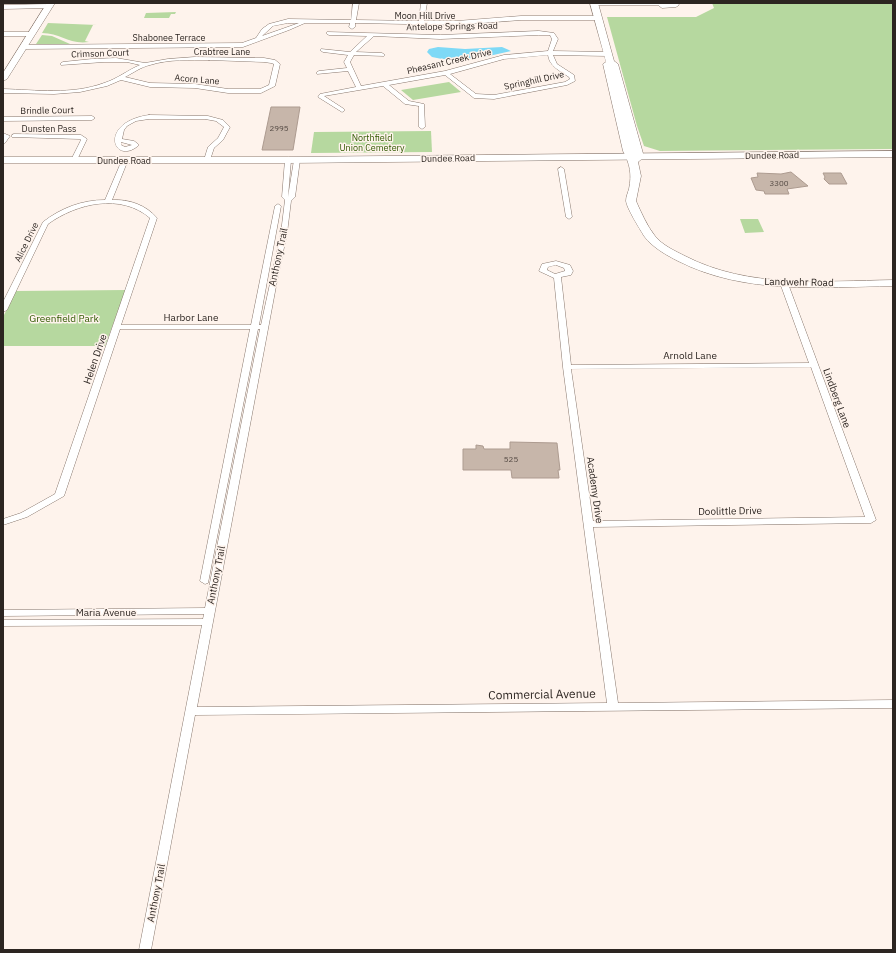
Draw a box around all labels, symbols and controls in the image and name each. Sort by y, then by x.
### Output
street label: Moon Hill Drive [394,10,456,21]
street label: Antelope Springs Road [406,20,498,32]
street label: Shabonee Terrace [133,32,205,43]
street label: Crimson Court [71,46,129,60]
street label: Crabtree Lane [194,46,250,57]
street label: Pheasant Creek Drive [406,46,492,76]
street label: Springhill Drive [503,68,565,92]
street label: Acorn Lane [174,72,220,86]
street label: Brindle Court [20,104,74,116]
street label: Dunsten Pass [22,123,76,134]
house number: 2995 [269,123,289,133]
park label: Northfield Union Cemetery [339,132,405,153]
street label: Dundee Road [745,149,799,161]
street label: Dundee Road [421,152,475,164]
street label: Dundee Road [97,155,151,166]
house number: 3300 [769,178,789,188]
street label: Alice Drive [12,220,40,264]
street label: Anthony Trail [265,226,291,287]
street label: Landwehr Road [764,275,834,289]
street label: Harbor Lane [163,311,219,324]
park label: Greenfield Park [29,312,99,325]
street label: Helen Drive [80,332,110,386]
street label: Arnold Lane [663,349,717,362]
street label: Lindberg Lane [820,366,854,430]
house number: 525 [504,454,518,464]
street label: Academy Drive [584,456,606,525]
street label: Doolittle Drive [698,504,763,518]
street label: Anthony Trail [204,544,228,605]
street label: Maria Avenue [76,606,137,619]
street label: Commercial Avenue [488,686,596,702]
street label: Anthony Trail [144,862,168,923]

